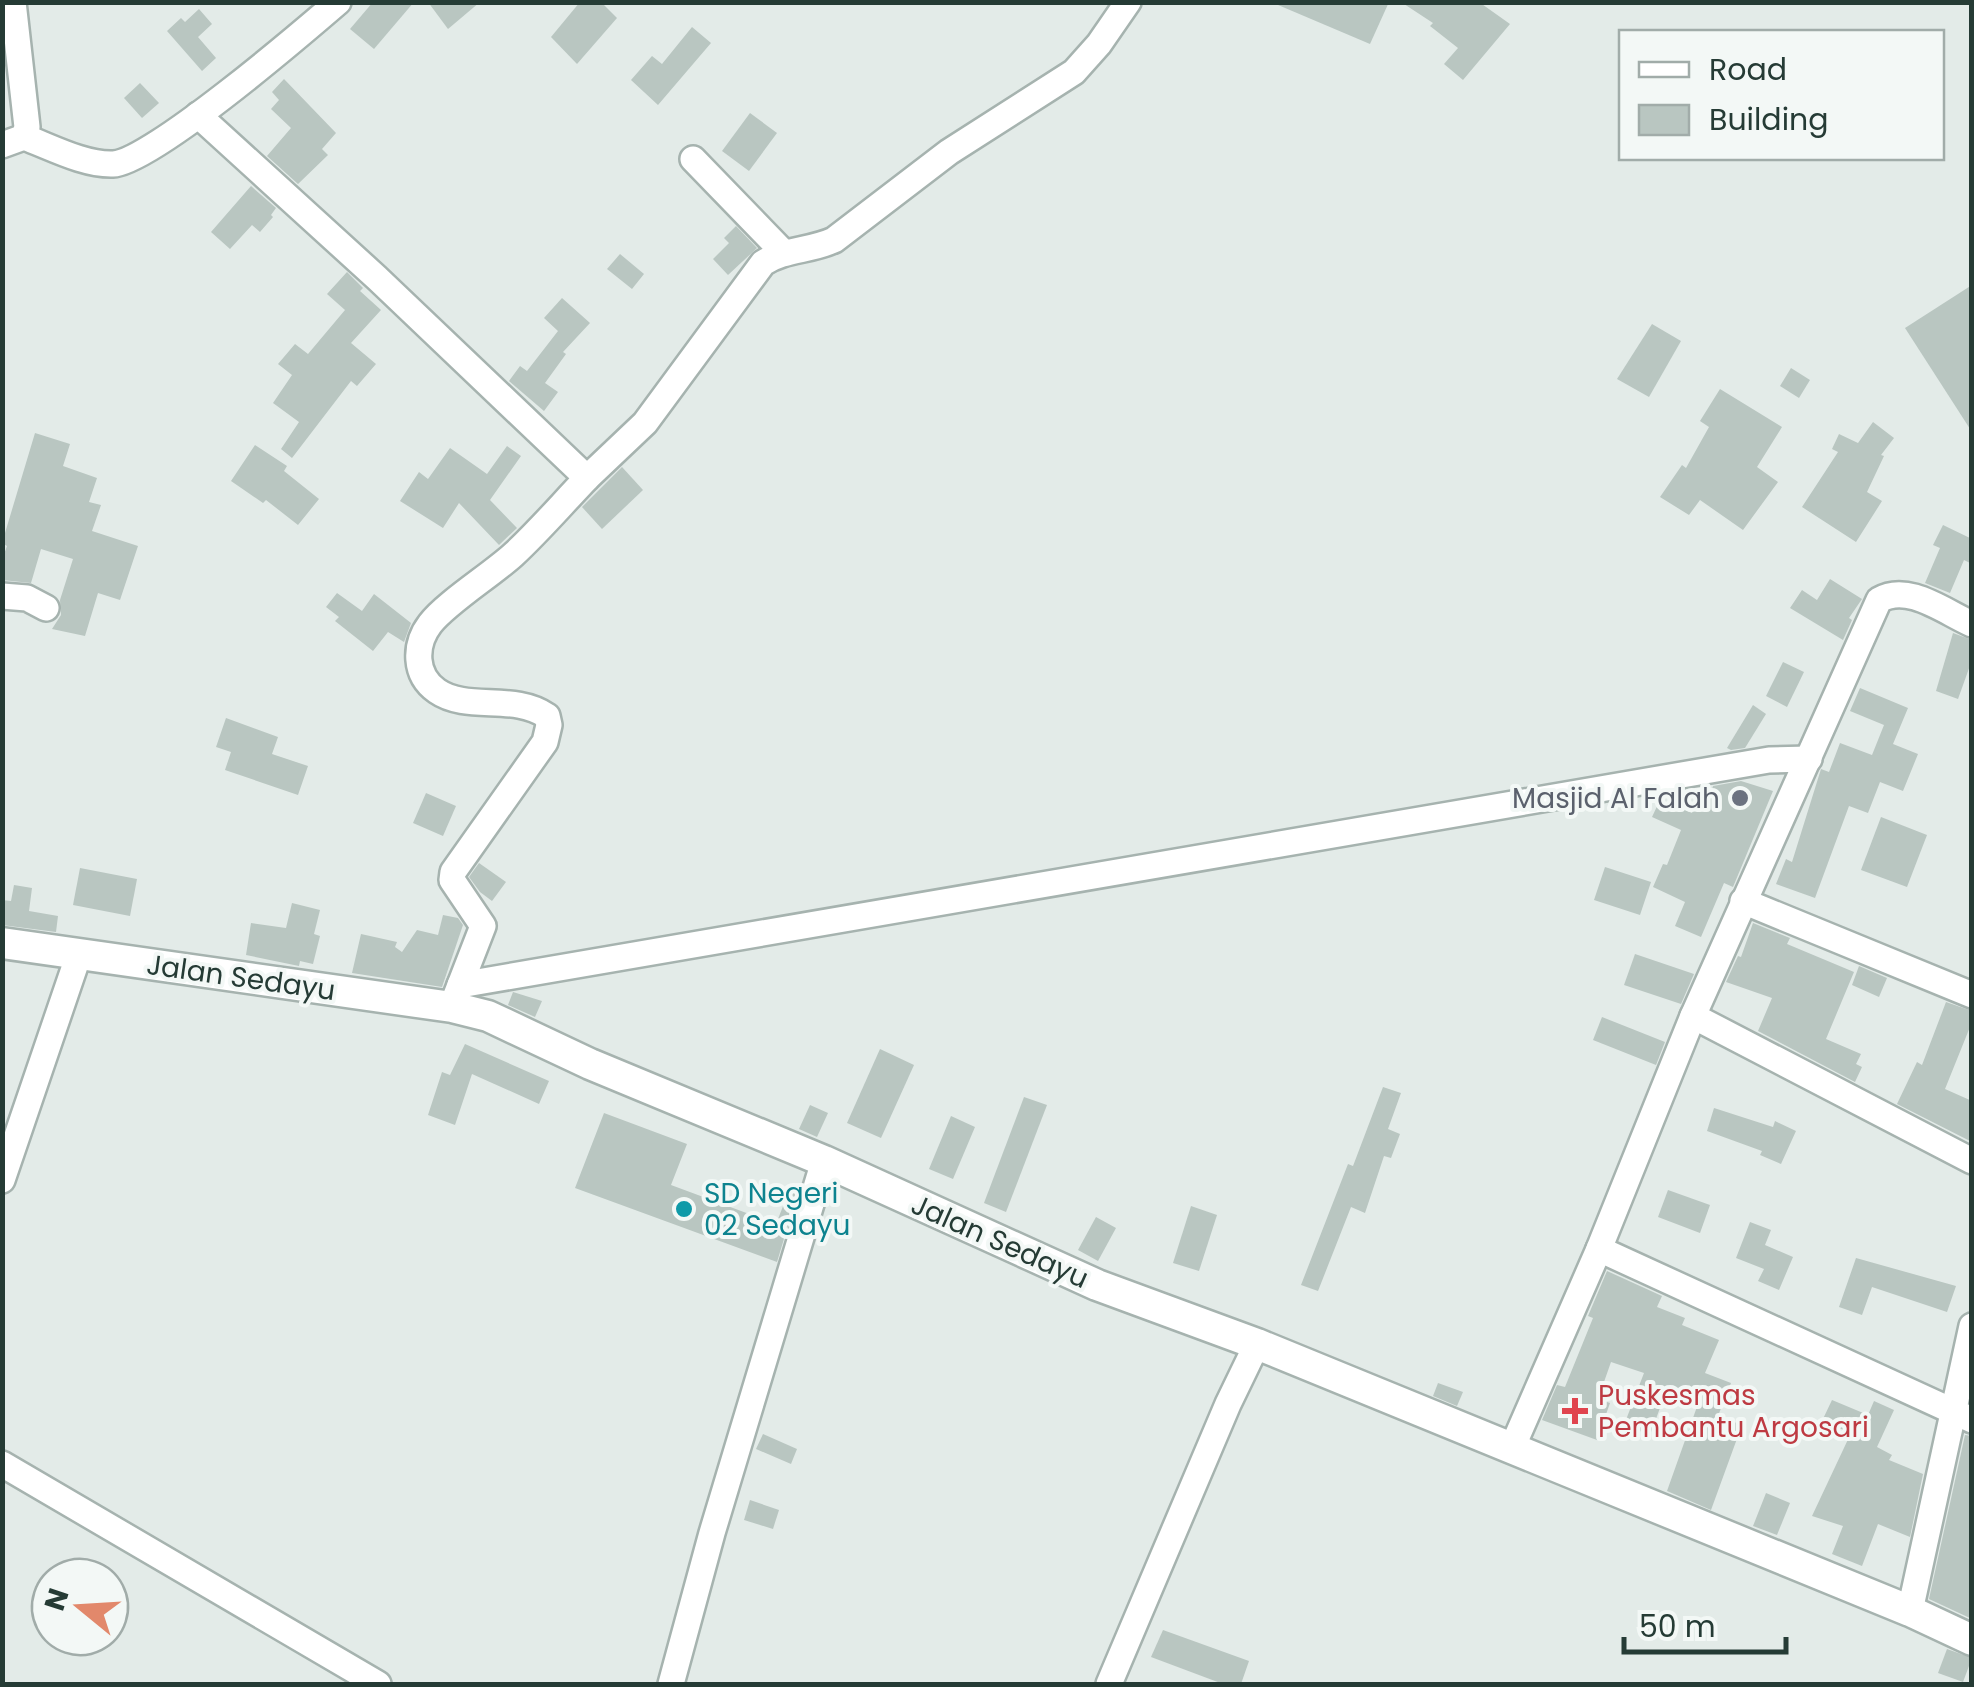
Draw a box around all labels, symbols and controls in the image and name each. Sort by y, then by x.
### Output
legend [1619,30,1944,160]
text: Road [1709,48,1787,91]
text: Building [1709,98,1829,141]
place label: Masjid Al Falah [1512,779,1720,818]
marker: Masjid Al Falah [1729,787,1751,809]
street label: Jalan Sedayu [144,945,338,1010]
place label: SD Negeri 02 Sedayu [704,1174,851,1245]
street label: Jalan Sedayu [905,1185,1095,1298]
marker: SD Negeri 02 Sedayu [673,1198,695,1220]
place label: Puskesmas Pembantu Argosari [1598,1376,1869,1447]
marker: Puskesmas Pembantu Argosari [1562,1398,1588,1424]
north arrow [30,1557,130,1657]
text: N [35,1583,78,1615]
scale bar [1624,1592,1786,1654]
text: 50 m [1639,1605,1716,1648]

